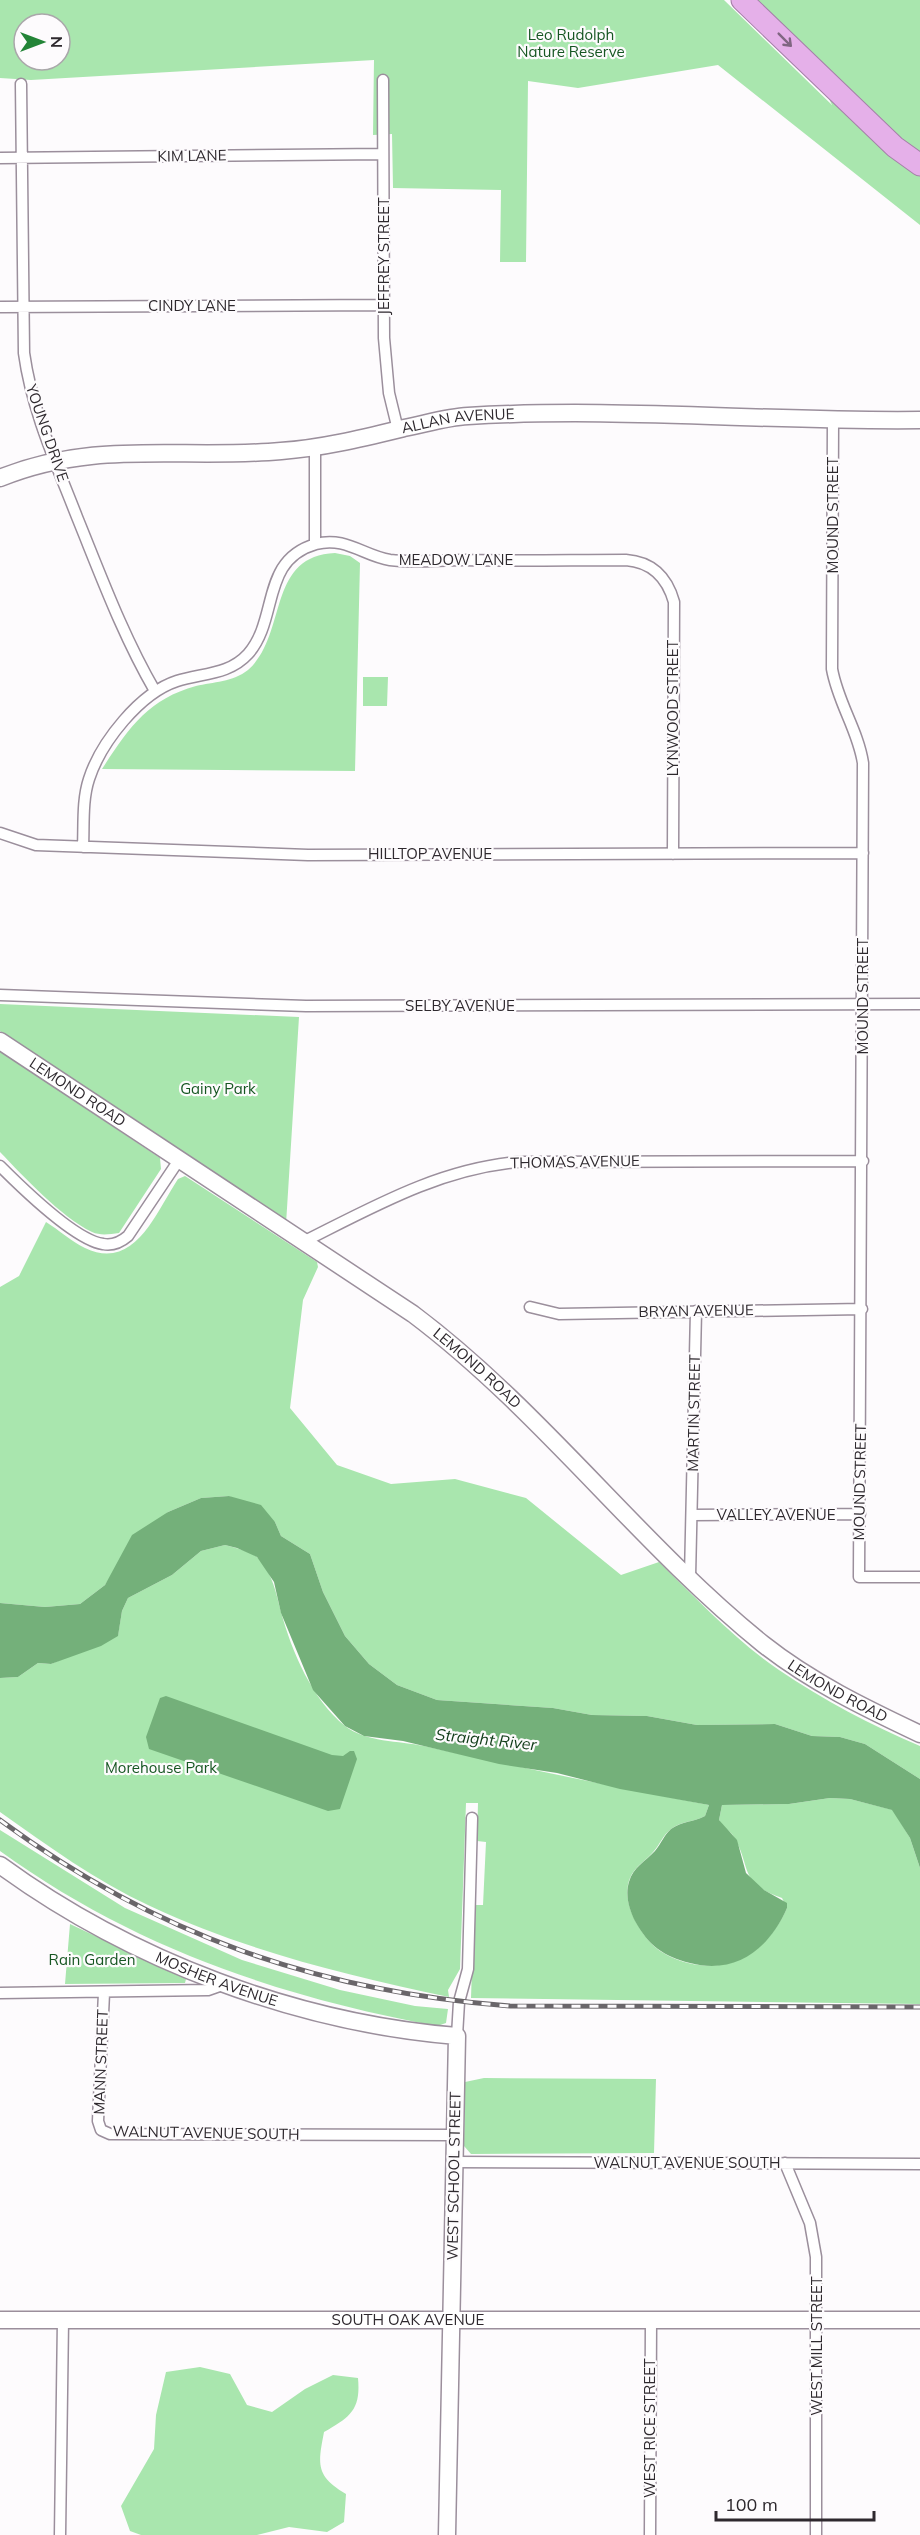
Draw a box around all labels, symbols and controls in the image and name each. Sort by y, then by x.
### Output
north arrow [12,12,72,72]
park label: Leo Rudolph Nature Reserve [517,25,625,61]
one-way arrow [777,33,792,48]
text: N [47,36,67,48]
street label: KIM LANE [157,145,227,166]
street label: JEFFREY STREET [374,197,393,315]
street label: CINDY LANE [148,296,236,315]
street label: YOUNG DRIVE [22,381,73,484]
street label: ALLAN AVENUE [400,404,515,437]
street label: MOUND STREET [823,457,842,573]
street label: MEADOW LANE [399,550,513,569]
street label: LYNWOOD STREET [663,640,682,776]
street label: HILLTOP AVENUE [368,844,492,863]
street label: MOUND STREET [853,938,872,1054]
street label: SELBY AVENUE [405,996,515,1015]
street label: LEMOND ROAD [26,1053,130,1131]
park label: Gainy Park [180,1079,256,1098]
street label: THOMAS AVENUE [510,1151,640,1172]
street label: BRYAN AVENUE [638,1300,754,1321]
street label: LEMOND ROAD [429,1323,525,1412]
street label: MARTIN STREET [683,1354,704,1472]
street label: MOUND STREET [849,1423,870,1541]
street label: VALLEY AVENUE [716,1505,836,1524]
street label: LEMOND ROAD [784,1655,891,1726]
water label: Straight River [435,1724,539,1754]
park label: Morehouse Park [105,1758,217,1777]
street label: MOSHER AVENUE [153,1947,280,2010]
park label: Rain Garden [49,1950,135,1969]
street label: MANN STREET [89,2009,112,2115]
street label: WEST SCHOOL STREET [443,2091,464,2261]
street label: WALNUT AVENUE SOUTH [112,2121,300,2144]
street label: WALNUT AVENUE SOUTH [593,2153,781,2172]
street label: WEST MILL STREET [807,2276,826,2416]
street label: SOUTH OAK AVENUE [332,2310,485,2329]
street label: WEST RICE STREET [640,2358,659,2498]
scale bar [716,2484,874,2522]
text: 100 m [725,2493,778,2516]

